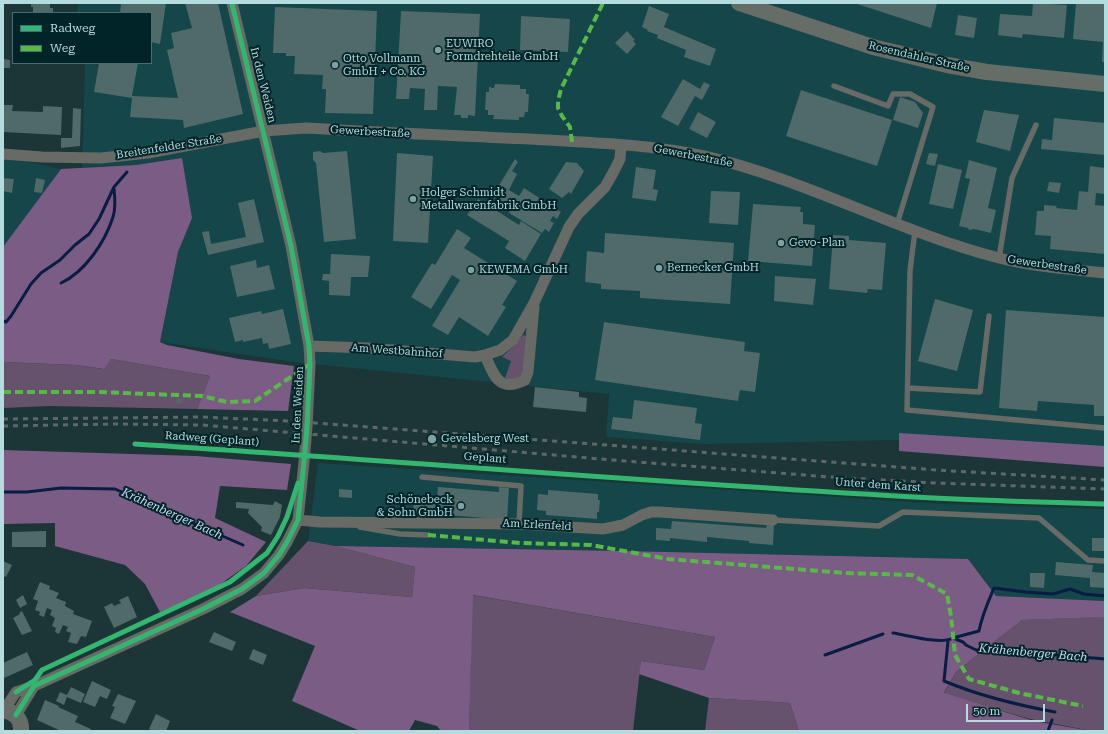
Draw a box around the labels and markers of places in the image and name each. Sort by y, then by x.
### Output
place label: EUWIRO Formdrehteile GmbH [446,37,558,63]
marker: EUWIRO Formdrehteile GmbH [433,45,443,55]
place label: Otto Vollmann GmbH + Co. KG [343,52,425,78]
marker: Otto Vollmann GmbH + Co. KG [330,60,340,70]
place label: Holger Schmidt Metallwarenfabrik GmbH [421,186,556,212]
marker: Holger Schmidt Metallwarenfabrik GmbH [408,194,418,204]
place label: Gevo-Plan [789,236,845,250]
marker: Gevo-Plan [776,238,786,248]
place label: Bernecker GmbH [667,261,759,275]
place label: KEWEMA GmbH [479,263,568,277]
marker: Bernecker GmbH [654,263,664,273]
marker: KEWEMA GmbH [466,265,476,275]
place label: Gevelsberg West [441,432,529,446]
marker: Gevelsberg West [426,433,438,445]
place label: Schönebeck & Sohn GmbH [377,493,453,519]
marker: Schönebeck & Sohn GmbH [456,501,466,511]

